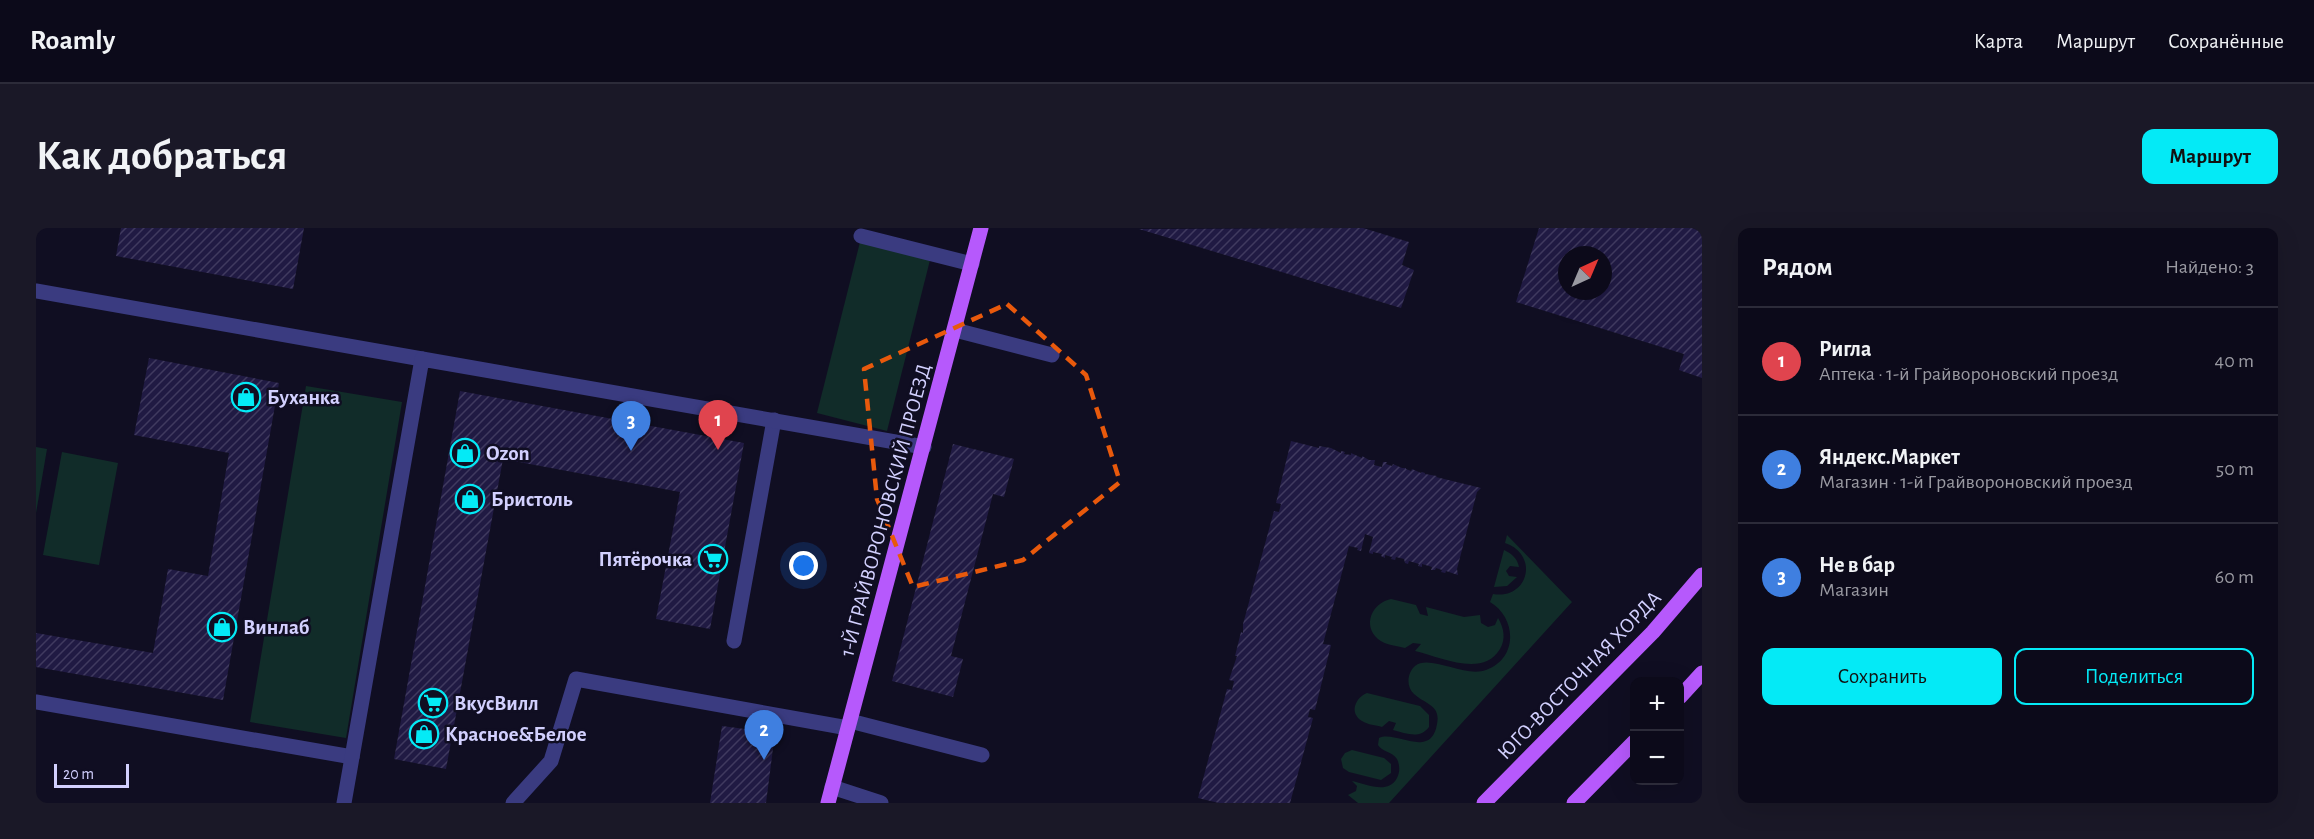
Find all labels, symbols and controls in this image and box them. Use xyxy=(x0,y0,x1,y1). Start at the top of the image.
text: Roamly xyxy=(30,27,115,55)
text: Карта xyxy=(1974,31,2023,52)
text: Маршрут xyxy=(2056,31,2135,52)
text: Сохранённые xyxy=(2168,31,2284,52)
button: Маршрут xyxy=(2142,129,2278,184)
text: Как добраться xyxy=(36,135,287,177)
north arrow xyxy=(1558,246,1612,300)
text: Рядом xyxy=(1762,254,1833,280)
text: Найдено: 3 xyxy=(2165,257,2254,277)
text: Ригла xyxy=(1819,338,1871,360)
text: 1 xyxy=(1778,351,1785,371)
text: 40 m xyxy=(2215,351,2254,371)
street label: 1-Й ГРАЙВОРОНОВСКИЙ ПРОЕЗД xyxy=(835,361,935,659)
text: Аптека · 1-й Грайвороновский проезд xyxy=(1819,364,2118,384)
shop icon: Буханка xyxy=(230,381,262,413)
place label: Буханка xyxy=(267,387,340,408)
pin: 1 xyxy=(698,400,738,450)
pin: 3 xyxy=(612,402,650,451)
shop icon: Ozon xyxy=(449,437,481,469)
place label: Ozon xyxy=(486,443,530,464)
text: Яндекс.Маркет xyxy=(1819,446,1960,468)
text: 2 xyxy=(1777,459,1786,479)
text: 50 m xyxy=(2216,459,2254,479)
text: Магазин · 1-й Грайвороновский проезд xyxy=(1819,472,2133,492)
shop icon: Бристоль xyxy=(454,483,486,515)
place label: Бристоль xyxy=(491,489,573,510)
supermarket icon: Пятёрочка xyxy=(697,543,729,575)
place label: Пятёрочка xyxy=(598,549,692,570)
your location xyxy=(789,551,818,580)
text: Не в бар xyxy=(1819,554,1895,576)
text: 3 xyxy=(1777,567,1786,587)
text: 60 m xyxy=(2215,567,2254,587)
text: Магазин xyxy=(1819,580,1889,600)
street label: ЮГО-ВОСТОЧНАЯ ХОРДА xyxy=(1494,587,1665,764)
shop icon: Винлаб xyxy=(206,611,238,643)
place label: Винлаб xyxy=(243,617,310,638)
button: Сохранить xyxy=(1762,648,2002,705)
button: Поделиться xyxy=(2014,648,2254,705)
map controls xyxy=(1630,677,1684,785)
button: + xyxy=(1630,677,1684,731)
supermarket icon: ВкусВилл xyxy=(417,687,449,719)
place label: ВкусВилл xyxy=(454,693,539,714)
pin: 2 xyxy=(744,710,784,760)
shop icon: Красное&Белое xyxy=(408,718,440,750)
place label: Красное&Белое xyxy=(445,724,587,745)
button: − xyxy=(1630,731,1684,785)
scale bar xyxy=(54,761,129,788)
text: 20 m xyxy=(63,766,94,782)

